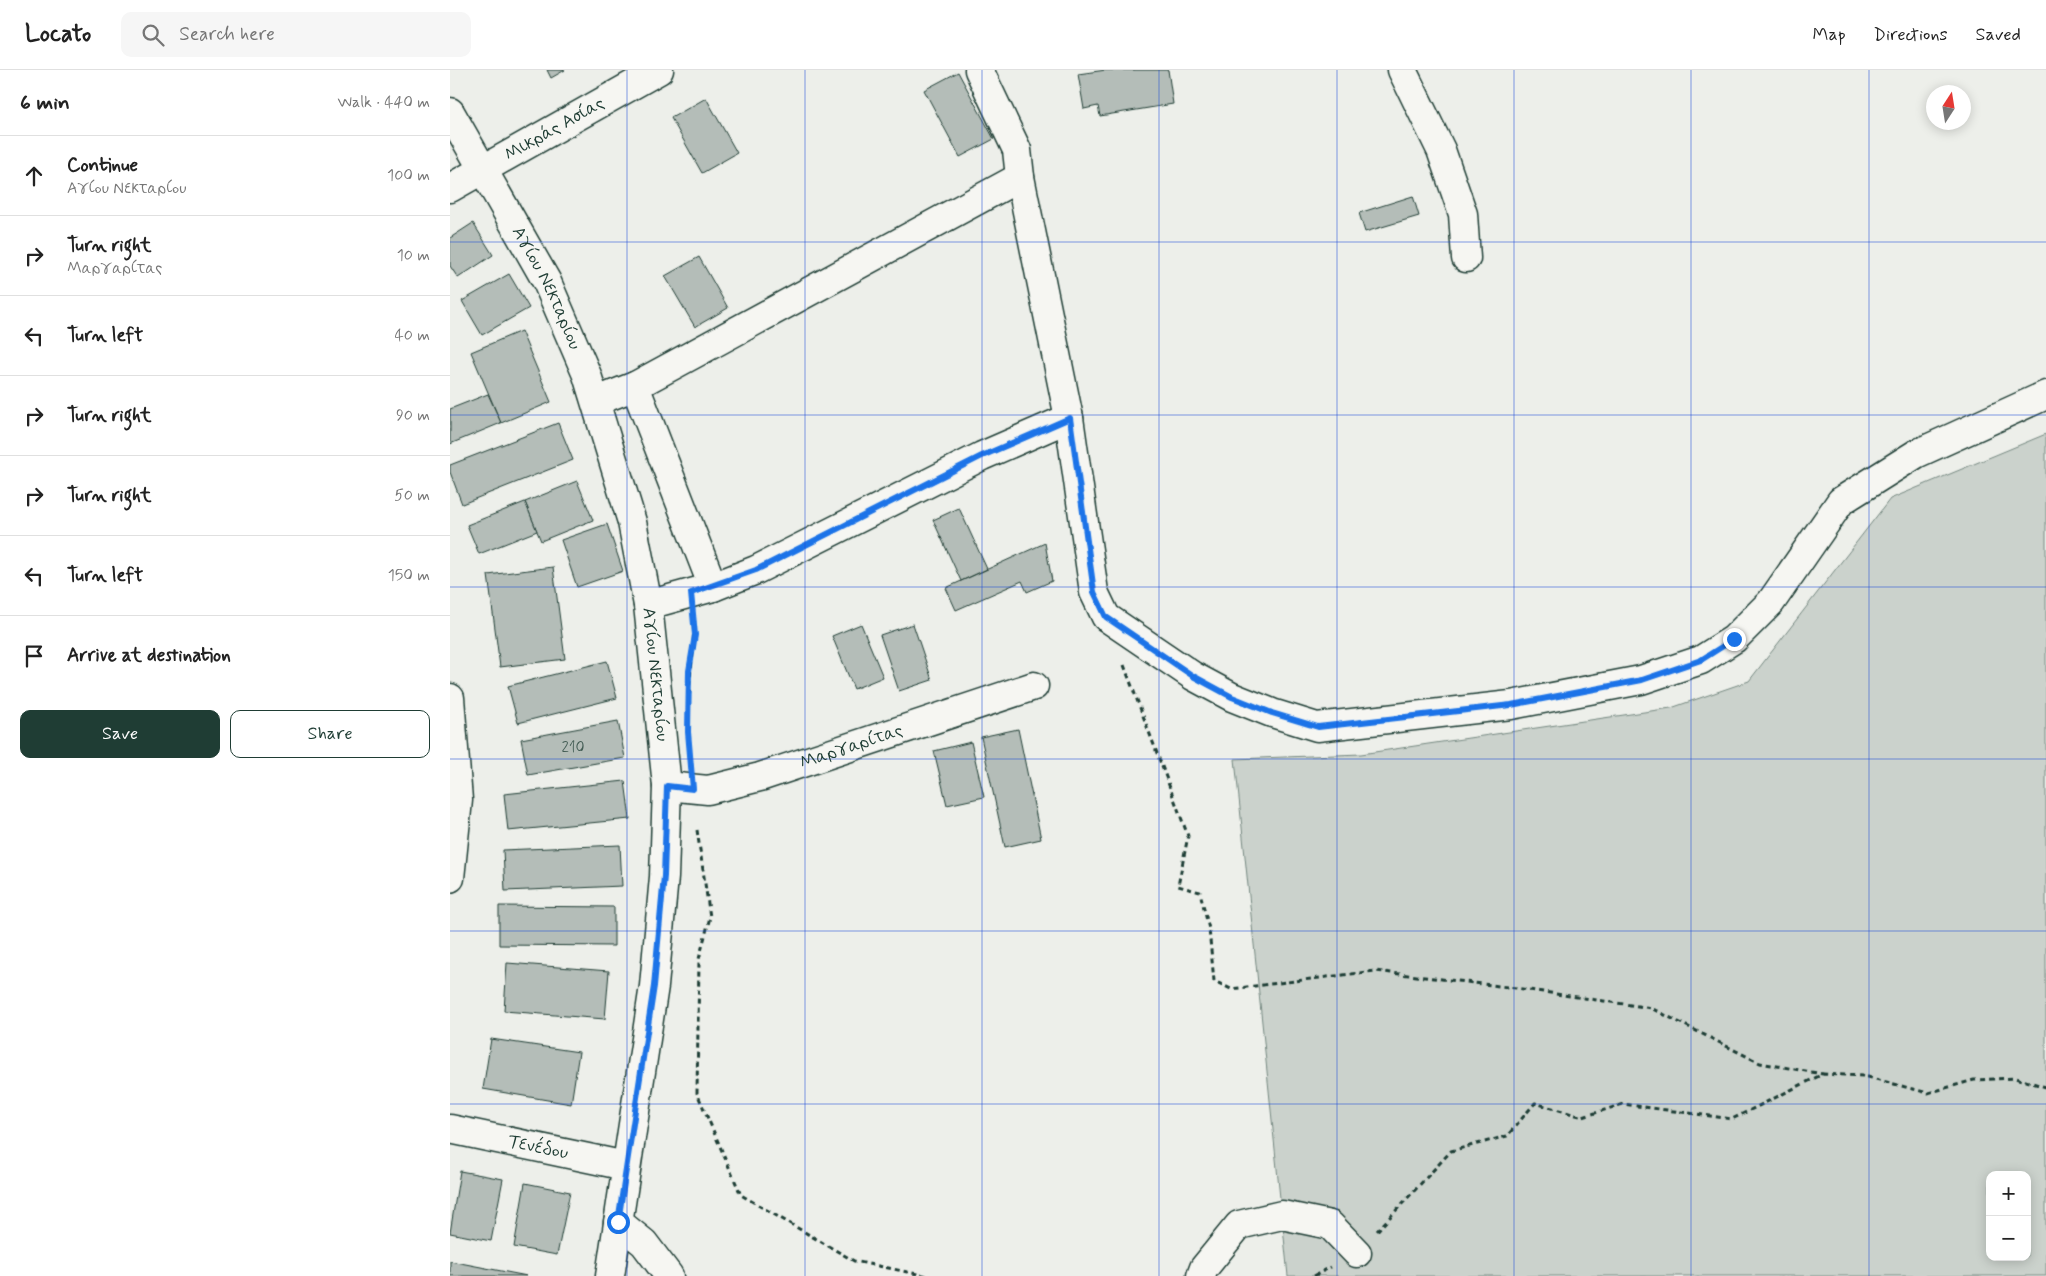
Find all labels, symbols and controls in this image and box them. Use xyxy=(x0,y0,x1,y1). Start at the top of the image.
search box xyxy=(121,12,471,57)
text: Locato xyxy=(25,19,91,50)
icon: search xyxy=(139,21,167,49)
text: Search here xyxy=(179,22,275,47)
text: Map xyxy=(1813,23,1846,47)
text: Directions xyxy=(1874,23,1948,47)
text: Saved xyxy=(1976,23,2021,47)
north arrow xyxy=(1926,85,1971,130)
text: 6 min xyxy=(20,89,70,117)
street label: Μικράς Ασίας xyxy=(500,91,609,167)
text: Walk · 440 m xyxy=(337,92,430,113)
text: Continue xyxy=(67,153,138,178)
icon: ahead xyxy=(20,162,48,190)
text: 100 m xyxy=(387,165,430,186)
text: Αγίου Νεκταρίου xyxy=(67,178,187,199)
street label: Αγίου Νεκταρίου xyxy=(506,222,587,353)
text: Turn right xyxy=(67,233,151,258)
icon: right xyxy=(20,242,48,270)
text: 10 m xyxy=(397,245,430,266)
text: Μαργαρίτας xyxy=(67,258,162,279)
icon: left xyxy=(20,322,48,350)
text: Turn left xyxy=(67,323,143,348)
text: 40 m xyxy=(394,325,430,346)
icon: right xyxy=(20,402,48,430)
text: Turn right xyxy=(67,403,151,428)
text: 90 m xyxy=(396,405,430,426)
icon: right xyxy=(20,482,48,510)
text: Turn right xyxy=(67,483,151,508)
text: 50 m xyxy=(394,485,430,506)
icon: left xyxy=(20,562,48,590)
text: Turn left xyxy=(67,563,143,588)
text: 150 m xyxy=(388,565,430,586)
street label: Αγίου Νεκταρίου xyxy=(636,606,674,743)
route end xyxy=(1723,628,1746,651)
icon: arrive xyxy=(20,642,48,670)
text: Arrive at destination xyxy=(67,643,231,668)
button: Save xyxy=(20,710,220,758)
button: Share xyxy=(230,710,430,758)
street label: Μαργαρίτας xyxy=(797,718,906,775)
house number: 210 xyxy=(562,738,584,758)
street label: Τενέδου xyxy=(506,1129,570,1166)
map controls xyxy=(1986,1171,2031,1261)
button: + xyxy=(1986,1171,2031,1216)
route start xyxy=(607,1211,630,1234)
button: − xyxy=(1986,1216,2031,1261)

